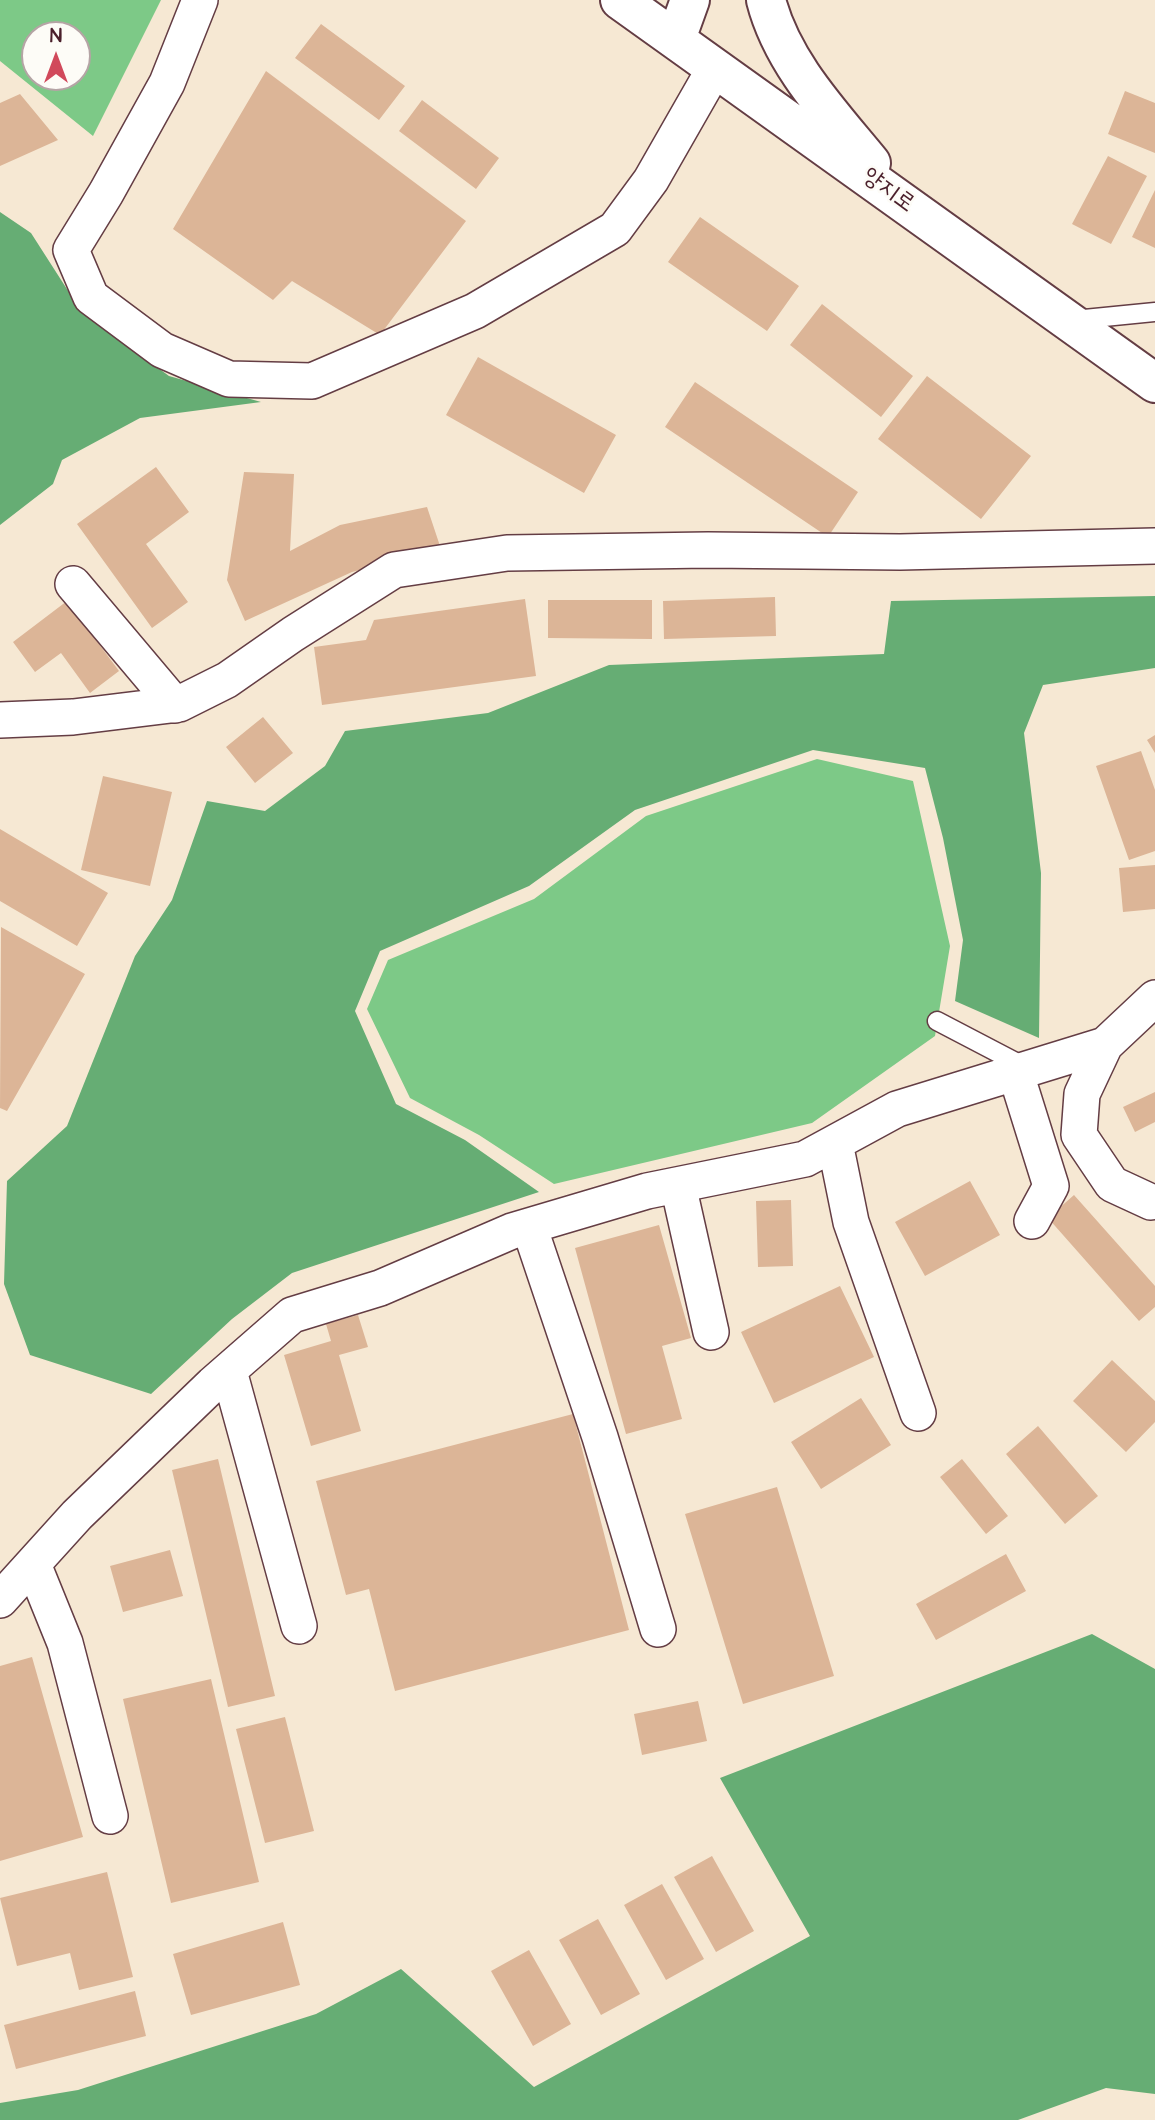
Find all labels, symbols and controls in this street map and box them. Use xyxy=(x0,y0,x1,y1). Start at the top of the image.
north arrow xyxy=(21,21,91,91)
text: N xyxy=(50,23,62,50)
street label: 양지로 xyxy=(856,162,920,220)

